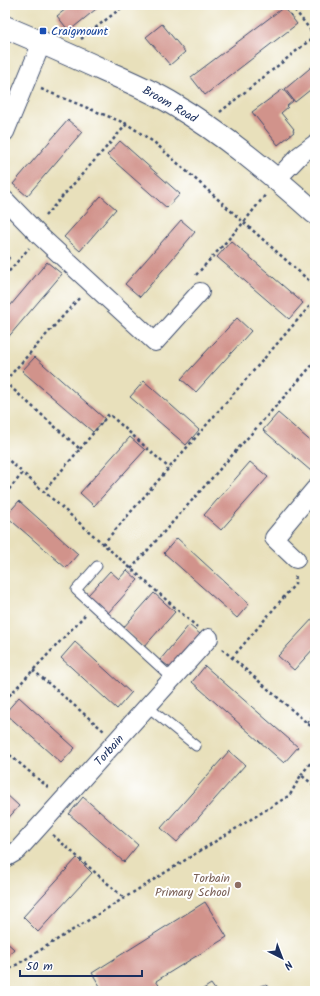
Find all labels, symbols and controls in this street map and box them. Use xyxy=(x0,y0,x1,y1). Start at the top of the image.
place label: Craigmount xyxy=(51,22,109,41)
marker: Craigmount xyxy=(38,26,48,36)
street label: Broom Road xyxy=(139,81,202,128)
street label: Torbain xyxy=(90,730,129,770)
place label: Torbain Primary School xyxy=(155,869,230,902)
marker: Torbain Primary School xyxy=(233,880,243,890)
north arrow xyxy=(262,938,302,978)
scale bar xyxy=(20,952,142,978)
text: N xyxy=(279,956,297,974)
text: 50 m xyxy=(26,957,53,976)

